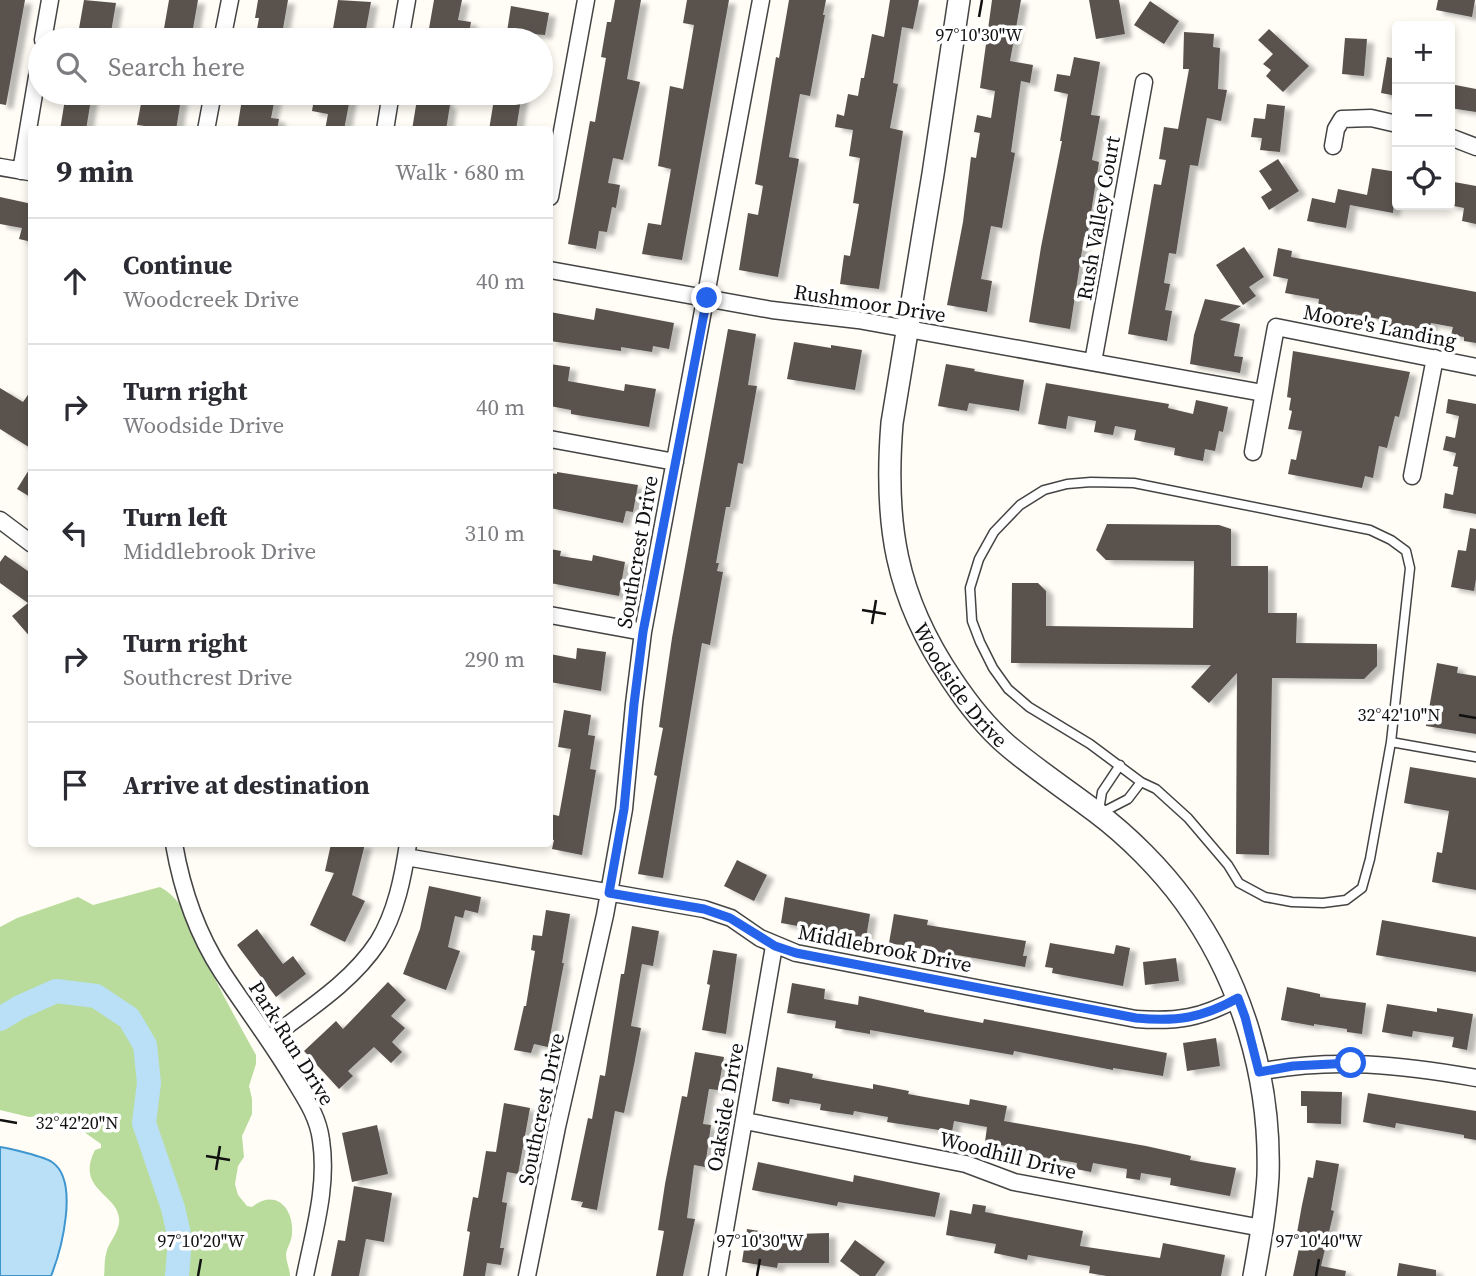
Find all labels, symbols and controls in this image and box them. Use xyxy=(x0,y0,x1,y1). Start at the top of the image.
map controls xyxy=(1392,21,1455,210)
button: + xyxy=(1392,21,1455,84)
text: 97°10'30"W xyxy=(936,22,1023,47)
search box xyxy=(28,28,553,105)
icon: search xyxy=(52,48,90,86)
text: Search here xyxy=(108,49,245,85)
button: − xyxy=(1392,84,1455,147)
street label: Rush Valley Court xyxy=(1069,133,1127,302)
button: locate xyxy=(1392,147,1455,210)
text: 9 min xyxy=(56,151,134,192)
text: Walk · 680 m xyxy=(395,156,525,188)
text: Continue xyxy=(123,247,232,283)
icon: ahead xyxy=(56,262,94,300)
text: 40 m xyxy=(476,265,525,297)
street label: Rushmoor Drive xyxy=(792,277,948,329)
route end xyxy=(691,282,722,313)
text: Woodcreek Drive xyxy=(123,283,299,315)
street label: Moore's Landing xyxy=(1301,297,1459,355)
text: Turn right xyxy=(123,373,247,409)
icon: right xyxy=(56,388,94,426)
text: 40 m xyxy=(476,391,525,423)
text: Woodside Drive xyxy=(123,409,284,441)
street label: Southcrest Drive xyxy=(609,473,665,631)
text: Turn left xyxy=(123,499,227,535)
icon: left xyxy=(56,514,94,552)
text: 310 m xyxy=(464,517,525,549)
text: Middlebrook Drive xyxy=(123,535,316,567)
street label: Woodside Drive xyxy=(907,617,1015,754)
text: Turn right xyxy=(123,625,247,661)
icon: right xyxy=(56,640,94,678)
text: 290 m xyxy=(464,643,525,675)
text: Southcrest Drive xyxy=(123,661,293,693)
text: 32°42'10"N xyxy=(1358,702,1440,727)
icon: arrive xyxy=(56,766,94,804)
text: Arrive at destination xyxy=(123,767,370,803)
street label: Middlebrook Drive xyxy=(796,917,974,979)
street label: Park Run Drive xyxy=(242,975,342,1111)
street label: Southcrest Drive xyxy=(511,1030,571,1188)
street label: Oakside Drive xyxy=(699,1040,751,1174)
route start xyxy=(1335,1047,1366,1078)
text: 32°42'20"N xyxy=(36,1110,118,1135)
street label: Woodhill Drive xyxy=(936,1124,1080,1186)
text: 97°10'20"W xyxy=(158,1228,245,1253)
text: 97°10'30"W xyxy=(717,1228,804,1253)
text: 97°10'40"W xyxy=(1276,1228,1363,1253)

